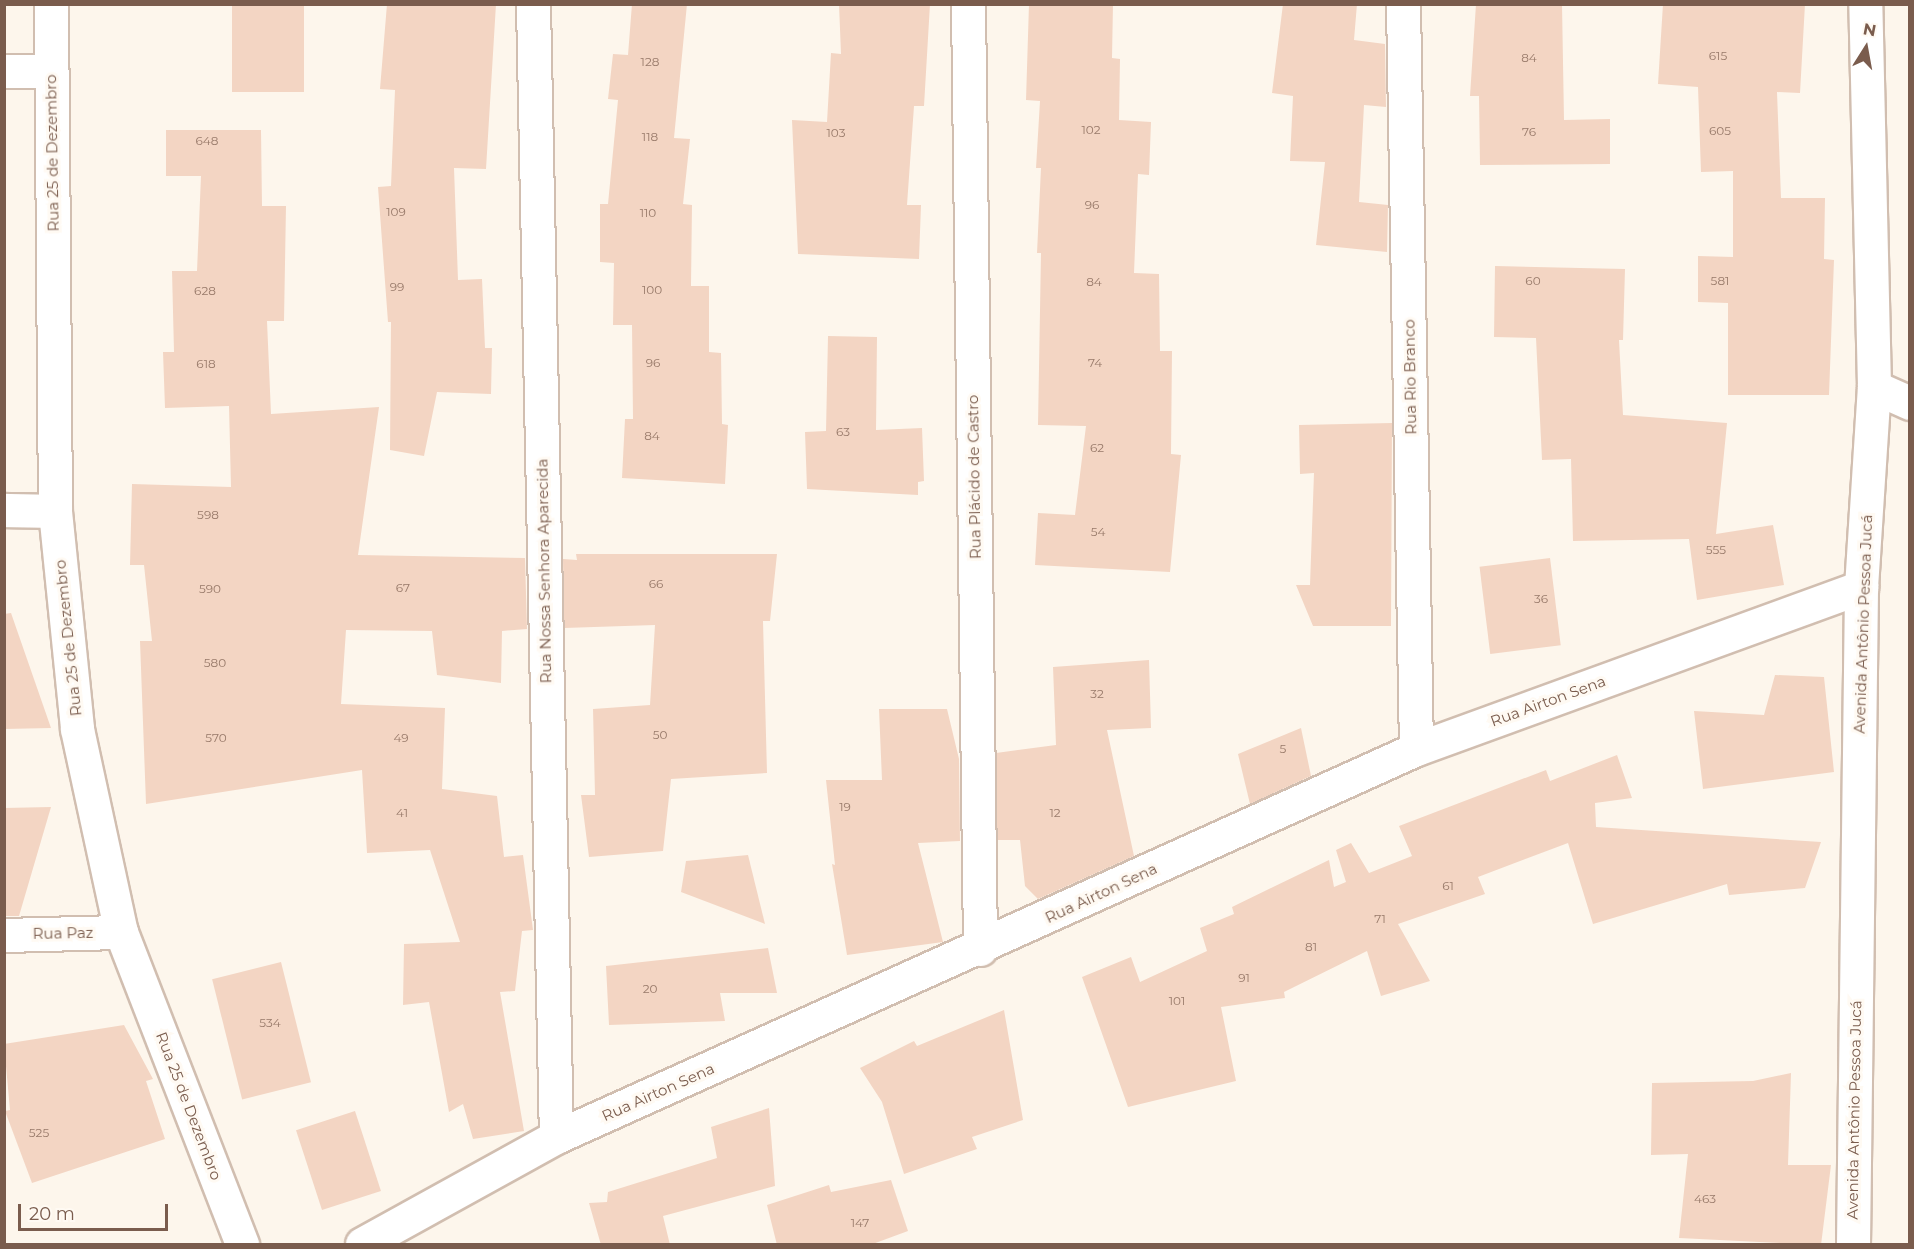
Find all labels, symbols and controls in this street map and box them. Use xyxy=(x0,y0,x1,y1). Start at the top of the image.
north arrow xyxy=(1836,18,1896,78)
text: N xyxy=(1861,19,1878,40)
house number: 615 xyxy=(1709,49,1727,63)
house number: 84 xyxy=(1521,51,1537,65)
house number: 128 xyxy=(641,55,659,69)
street label: Rua 25 de Dezembro xyxy=(42,74,62,232)
house number: 102 xyxy=(1081,123,1101,137)
house number: 605 xyxy=(1709,124,1731,138)
house number: 76 xyxy=(1522,125,1536,139)
house number: 103 xyxy=(827,126,845,140)
house number: 118 xyxy=(642,130,658,144)
house number: 648 xyxy=(195,134,219,148)
house number: 96 xyxy=(1085,198,1099,212)
house number: 109 xyxy=(386,205,406,219)
house number: 110 xyxy=(640,206,656,220)
house number: 60 xyxy=(1525,274,1541,288)
house number: 581 xyxy=(1711,274,1729,288)
house number: 84 xyxy=(1086,275,1102,289)
house number: 99 xyxy=(390,280,404,294)
house number: 100 xyxy=(642,283,662,297)
house number: 628 xyxy=(194,284,216,298)
street label: Rua Rio Branco xyxy=(1400,319,1420,435)
house number: 96 xyxy=(646,356,660,370)
house number: 74 xyxy=(1088,356,1102,370)
house number: 618 xyxy=(196,357,216,371)
street label: Rua Plácido de Castro xyxy=(964,395,984,559)
house number: 63 xyxy=(836,425,850,439)
house number: 84 xyxy=(644,429,660,443)
house number: 62 xyxy=(1090,441,1104,455)
street label: Rua Nossa Senhora Aparecida xyxy=(533,458,555,684)
house number: 598 xyxy=(197,508,219,522)
street label: Avenida Antônio Pessoa Jucá xyxy=(1850,514,1876,734)
house number: 54 xyxy=(1091,525,1105,539)
house number: 555 xyxy=(1706,543,1726,557)
street label: Rua 25 de Dezembro xyxy=(51,559,85,717)
house number: 66 xyxy=(649,577,663,591)
house number: 67 xyxy=(396,581,410,595)
house number: 590 xyxy=(199,582,221,596)
house number: 36 xyxy=(1534,592,1548,606)
house number: 580 xyxy=(204,656,226,670)
street label: Rua Airton Sena xyxy=(1488,672,1608,730)
house number: 32 xyxy=(1090,687,1104,701)
house number: 50 xyxy=(653,728,667,742)
house number: 570 xyxy=(205,731,227,745)
house number: 49 xyxy=(393,731,409,745)
house number: 5 xyxy=(1280,742,1286,756)
house number: 19 xyxy=(839,800,851,814)
house number: 41 xyxy=(396,806,408,820)
house number: 12 xyxy=(1049,806,1061,820)
street label: Rua Airton Sena xyxy=(1042,859,1160,927)
house number: 61 xyxy=(1442,879,1454,893)
house number: 71 xyxy=(1374,912,1386,926)
street label: Rua Paz xyxy=(32,923,94,943)
house number: 81 xyxy=(1305,940,1317,954)
house number: 91 xyxy=(1238,971,1250,985)
house number: 20 xyxy=(643,982,657,996)
house number: 101 xyxy=(1169,994,1185,1008)
street label: Avenida Antônio Pessoa Jucá xyxy=(1843,1000,1865,1220)
house number: 534 xyxy=(259,1016,281,1030)
street label: Rua 25 de Dezembro xyxy=(152,1029,226,1183)
street label: Rua Airton Sena xyxy=(599,1059,717,1125)
house number: 525 xyxy=(29,1126,49,1140)
scale bar xyxy=(21,1192,171,1230)
house number: 463 xyxy=(1694,1192,1716,1206)
text: 20 m xyxy=(29,1203,75,1225)
house number: 147 xyxy=(851,1216,869,1230)

